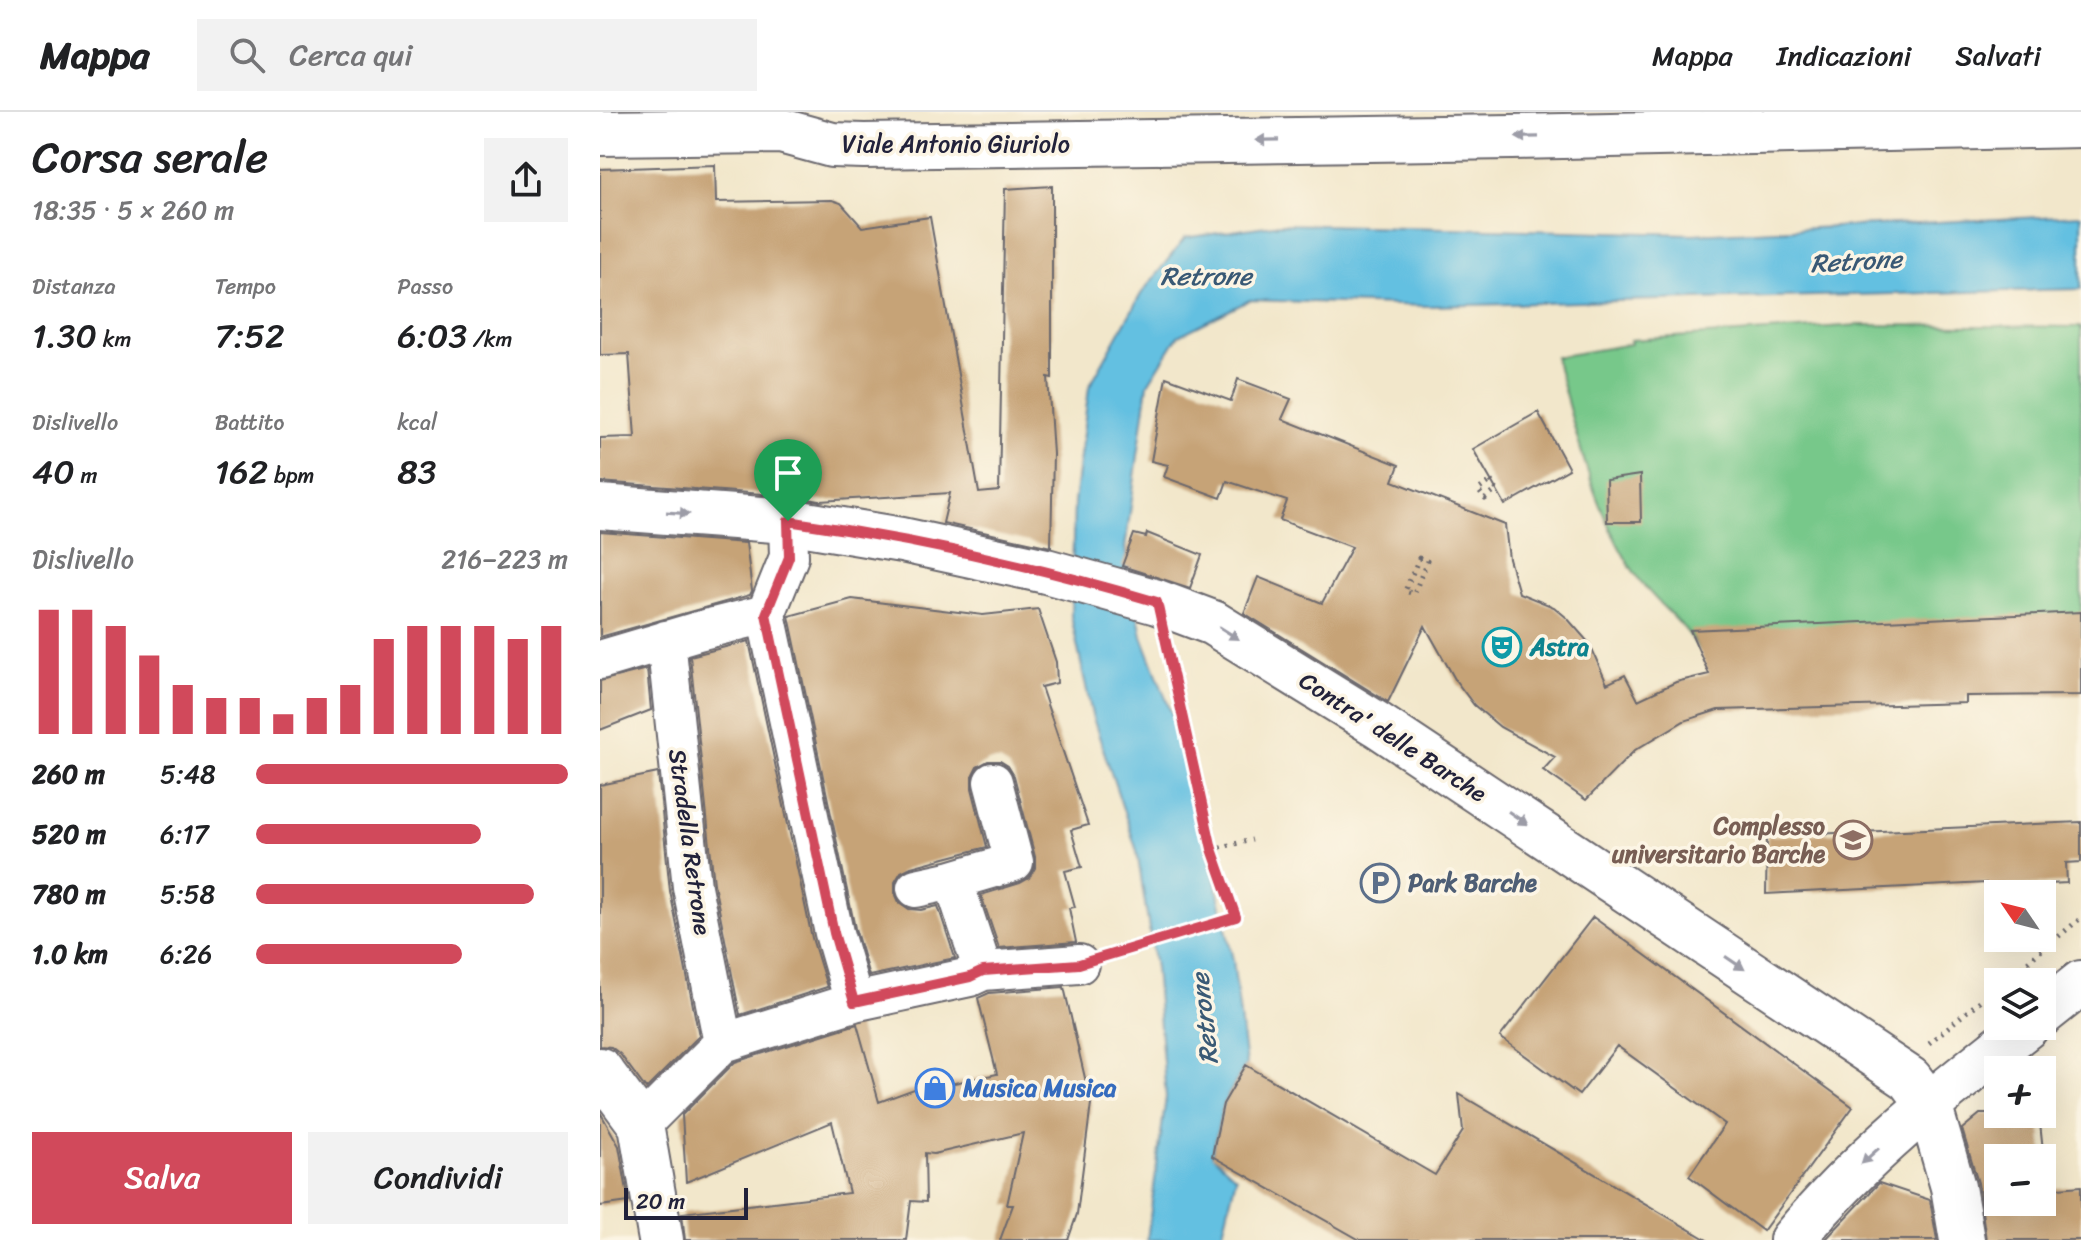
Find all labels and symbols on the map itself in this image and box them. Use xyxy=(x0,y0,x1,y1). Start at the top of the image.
street label: Viale Antonio Giuriolo xyxy=(842,123,1070,165)
one-way arrow xyxy=(1514,130,1539,143)
one-way arrow xyxy=(1254,134,1279,147)
water label: Retrone xyxy=(1809,236,1905,286)
water label: Retrone xyxy=(1160,253,1254,299)
pin xyxy=(754,439,822,521)
one-way arrow xyxy=(666,507,691,520)
one-way arrow xyxy=(1218,625,1240,639)
theatre icon: Astra xyxy=(1481,626,1523,668)
place label: Astra xyxy=(1529,626,1589,668)
street label: Contra' delle Barche xyxy=(1290,660,1496,814)
street label: Stradella Retrone xyxy=(656,746,724,938)
place label: Complesso universitario Barche xyxy=(1612,805,1825,875)
one-way arrow xyxy=(1508,811,1529,826)
school or university icon: Complesso universitario Barche xyxy=(1832,819,1874,861)
parking icon: Park Barche xyxy=(1359,862,1401,904)
place label: Park Barche xyxy=(1408,862,1537,904)
north arrow xyxy=(1984,880,2056,952)
one-way arrow xyxy=(1724,955,1745,970)
water label: Retrone xyxy=(1176,969,1232,1067)
shop icon: Musica Musica xyxy=(914,1067,956,1109)
place label: Musica Musica xyxy=(962,1067,1117,1109)
one-way arrow xyxy=(1861,1146,1880,1164)
scale bar xyxy=(624,1184,748,1220)

